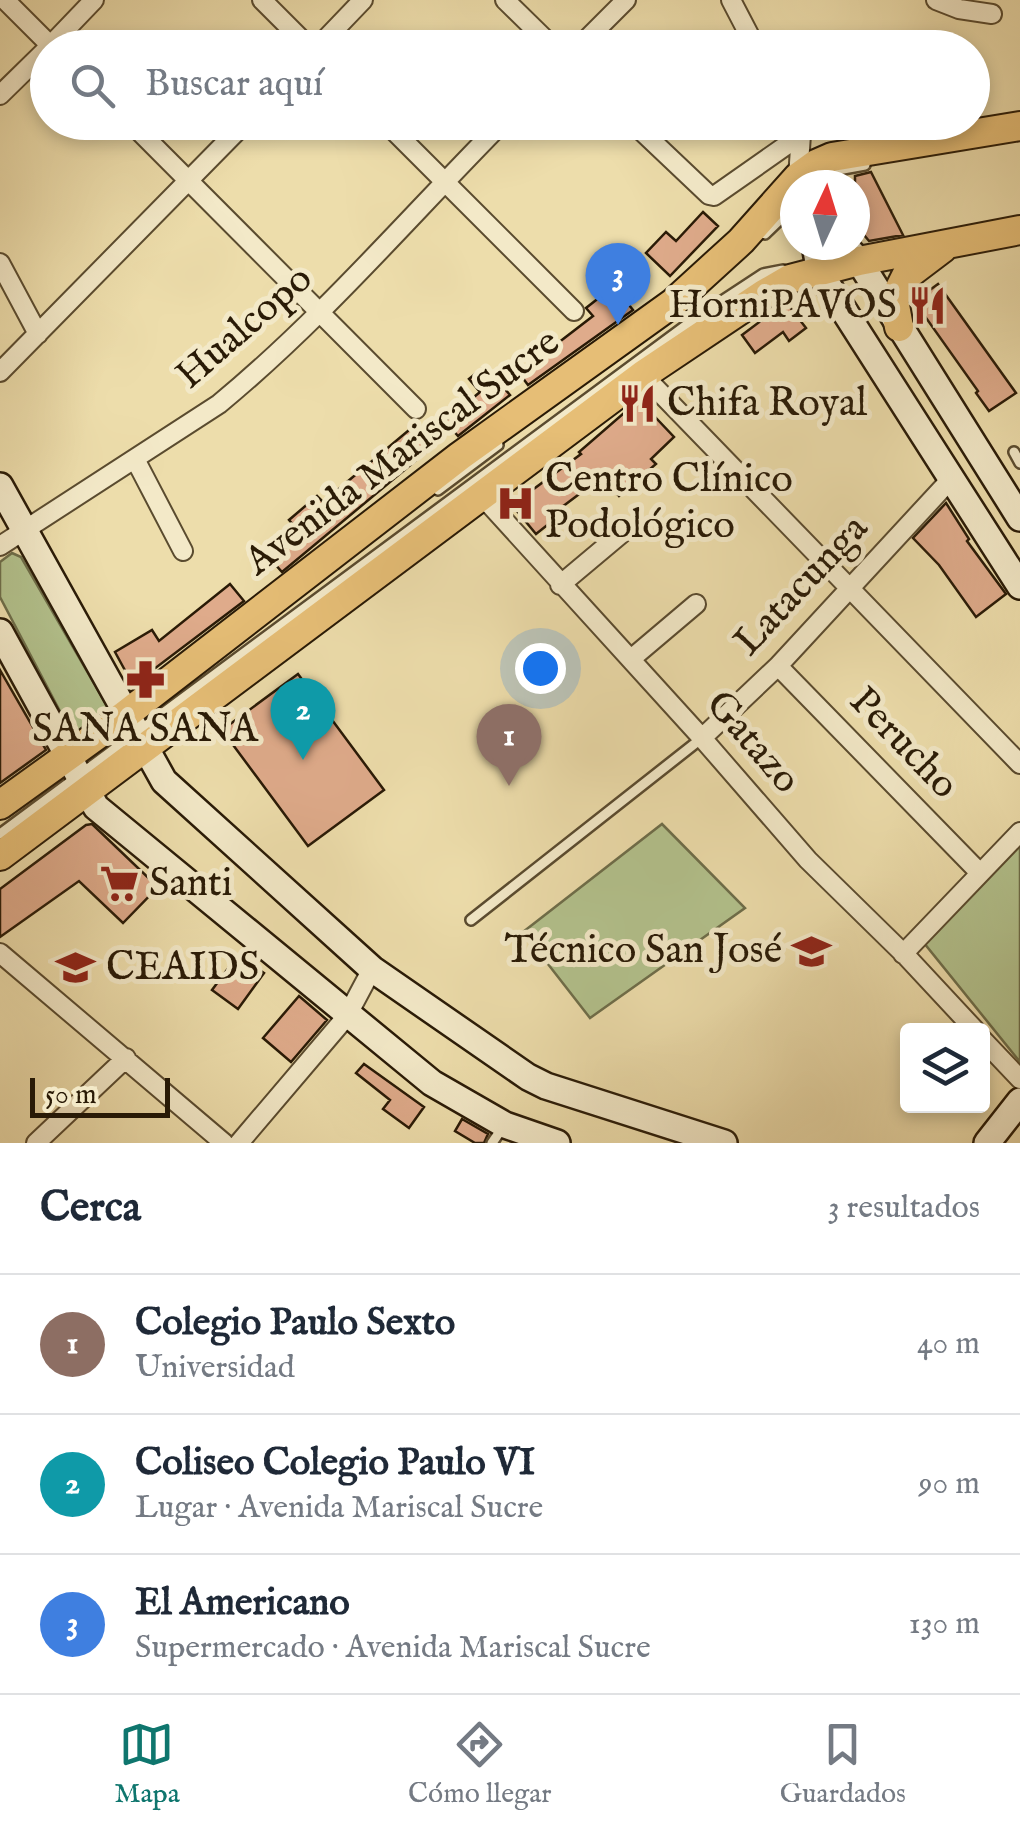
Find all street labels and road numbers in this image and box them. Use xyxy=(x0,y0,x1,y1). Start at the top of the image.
street label: Hualcopo xyxy=(166,255,324,401)
street label: Avenida Mariscal Sucre xyxy=(235,318,571,589)
street label: Latacunga xyxy=(724,504,881,667)
street label: Perucho xyxy=(837,677,969,811)
street label: Gatazo xyxy=(693,681,811,805)

